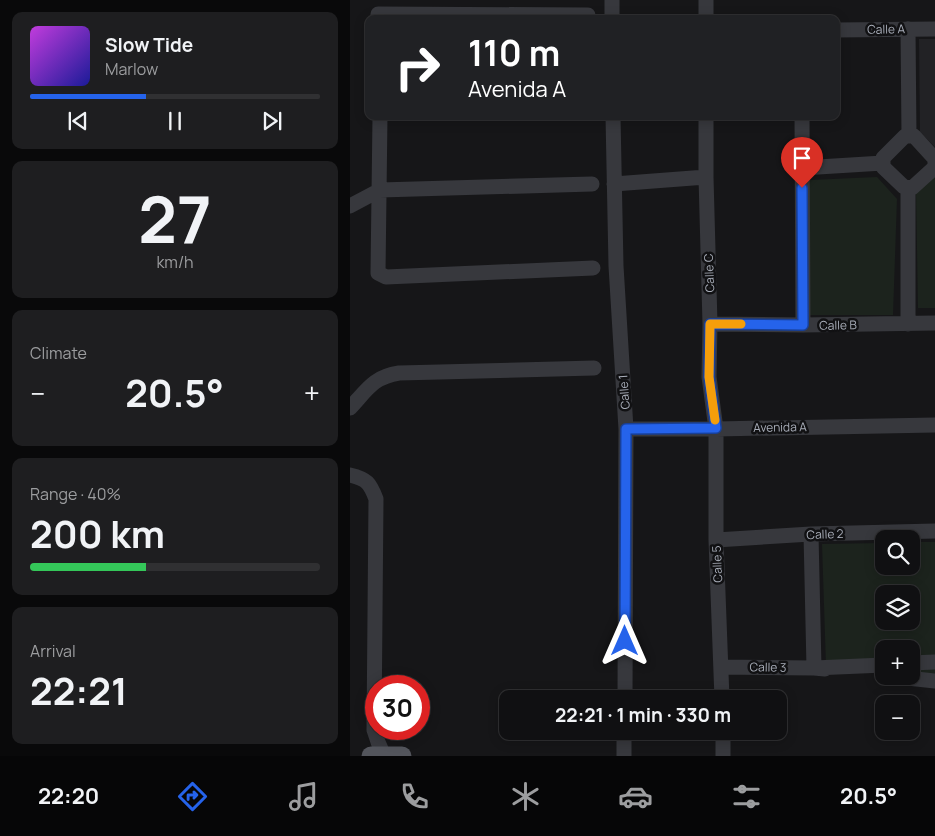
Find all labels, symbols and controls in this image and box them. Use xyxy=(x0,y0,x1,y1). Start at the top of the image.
street label: Calle A xyxy=(867,20,905,38)
text: 110 m xyxy=(468,29,560,77)
text: Slow Tide xyxy=(105,32,193,58)
icon: right xyxy=(385,35,450,100)
text: Marlow xyxy=(105,58,158,80)
text: Avenida A xyxy=(468,74,566,104)
icon: previous xyxy=(64,107,92,135)
icon: pause xyxy=(161,107,189,135)
icon: next xyxy=(258,107,286,135)
pin xyxy=(781,137,823,188)
icon: arrive xyxy=(788,144,816,172)
text: 27 xyxy=(138,174,212,263)
text: km/h xyxy=(156,251,194,273)
street label: Calle C xyxy=(700,253,718,293)
street label: Calle B xyxy=(819,316,857,334)
text: Climate xyxy=(30,342,87,364)
text: 20.5° xyxy=(125,366,224,418)
text: − xyxy=(30,374,45,412)
text: + xyxy=(304,374,320,412)
street label: Calle 1 xyxy=(614,374,634,410)
street label: Avenida A xyxy=(753,418,807,436)
text: Range · 40% xyxy=(30,483,121,505)
text: 200 km xyxy=(30,507,165,559)
street label: Calle 2 xyxy=(806,525,844,543)
map controls xyxy=(875,530,920,740)
button: search xyxy=(875,530,920,575)
street label: Calle 5 xyxy=(708,545,726,583)
button: layers xyxy=(875,585,920,630)
position arrow xyxy=(598,614,650,666)
text: Arrival xyxy=(30,640,76,662)
button: + xyxy=(875,640,920,685)
street label: Calle 3 xyxy=(749,658,787,676)
text: 22:21 xyxy=(30,664,128,716)
speed limit sign: 30 xyxy=(365,675,430,740)
button: − xyxy=(875,695,920,740)
text: 22:21 · 1 min · 330 m xyxy=(555,702,731,728)
icon: directions xyxy=(175,779,210,814)
icon: music xyxy=(286,779,321,814)
icon: phone xyxy=(397,779,432,814)
icon: climate xyxy=(508,779,543,814)
icon: car xyxy=(618,779,653,814)
icon: filters xyxy=(729,779,764,814)
text: 22:20 xyxy=(38,781,99,811)
text: 20.5° xyxy=(840,781,897,811)

